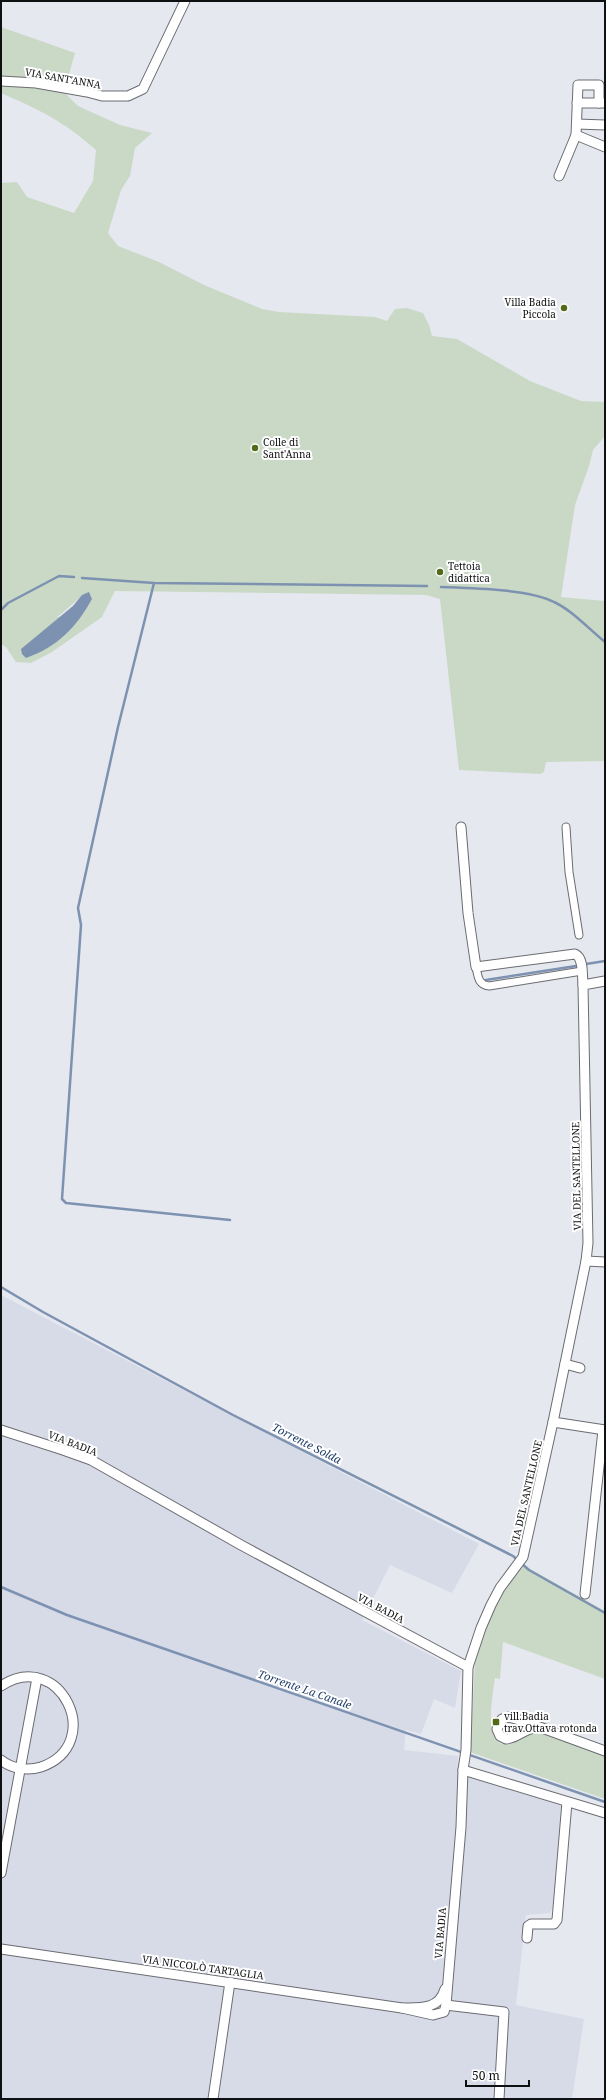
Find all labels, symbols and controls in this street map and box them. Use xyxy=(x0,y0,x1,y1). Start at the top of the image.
street label: VIA SANT'ANNA xyxy=(24,64,103,92)
place label: Villa Badia Piccola xyxy=(504,295,556,321)
marker: Villa Badia Piccola xyxy=(559,303,569,313)
place label: Colle di Sant'Anna xyxy=(263,435,311,461)
marker: Colle di Sant'Anna xyxy=(250,443,260,453)
place label: Tettoia didattica xyxy=(448,559,490,585)
marker: Tettoia didattica xyxy=(435,567,445,577)
street label: VIA DEL SANTELLONE xyxy=(568,1122,584,1230)
water label: Torrente Solda xyxy=(270,1419,345,1467)
street label: VIA BADIA xyxy=(46,1427,100,1459)
street label: VIA DEL SANTELLONE xyxy=(507,1439,545,1547)
street label: VIA BADIA xyxy=(355,1590,408,1627)
water label: Torrente La Canale xyxy=(256,1666,354,1712)
place label: vill.Badia trav.Ottava rotonda xyxy=(504,1709,598,1735)
marker: vill.Badia trav.Ottava rotonda xyxy=(491,1717,501,1727)
street label: VIA BADIA xyxy=(431,1906,449,1959)
street label: VIA NICCOLÒ TARTAGLIA xyxy=(141,1952,266,1983)
scale bar xyxy=(466,2062,529,2088)
text: 50 m xyxy=(472,2067,500,2084)

